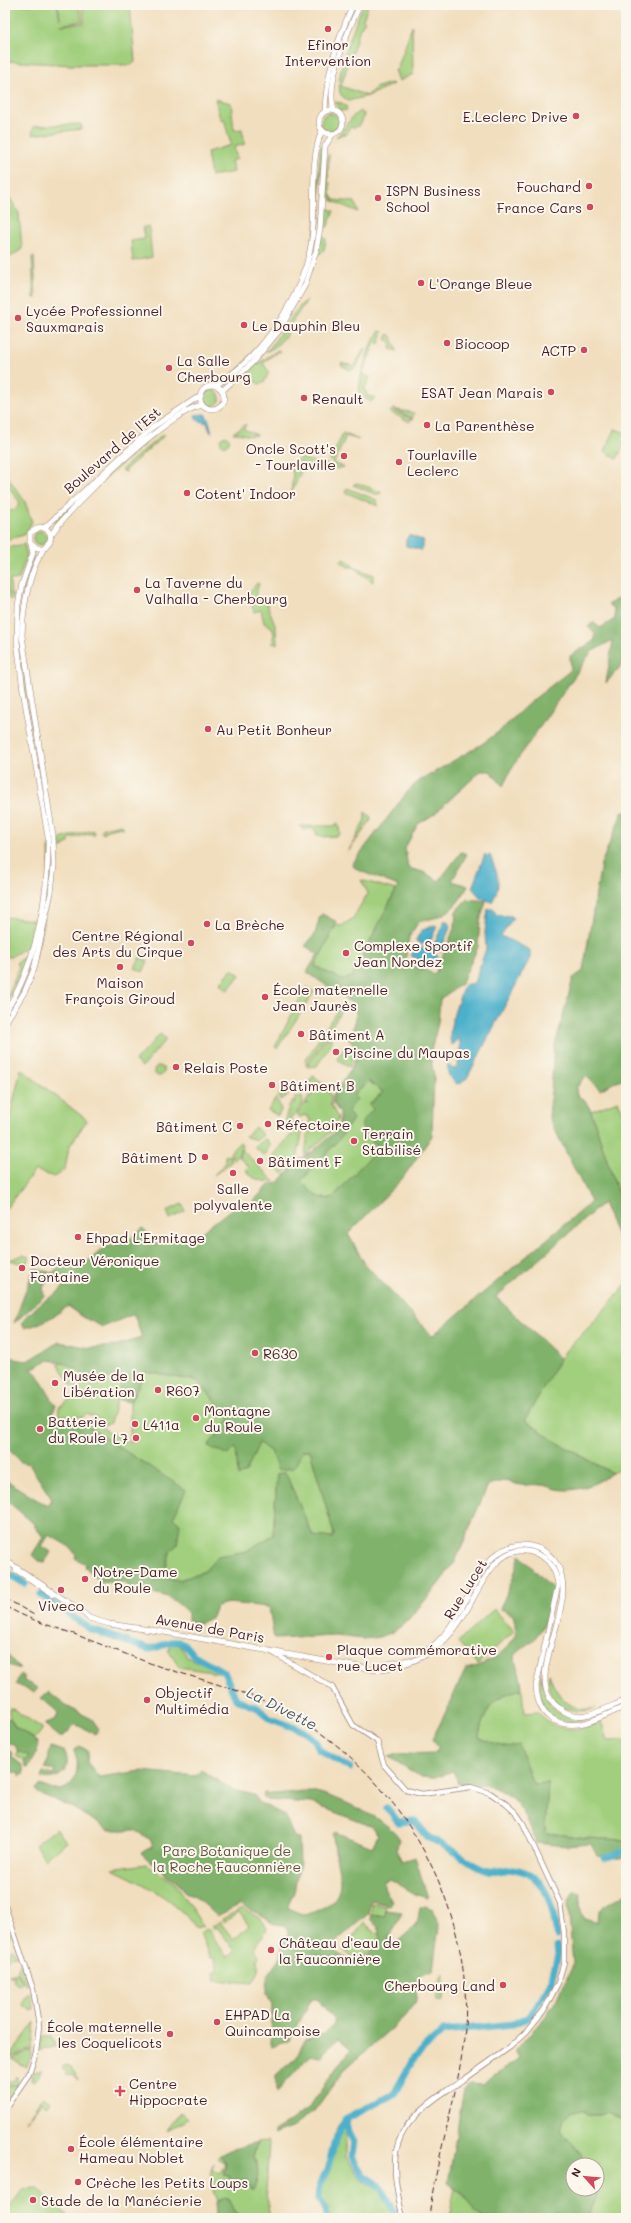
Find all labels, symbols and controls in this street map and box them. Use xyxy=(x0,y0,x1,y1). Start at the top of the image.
marker: Efinor Intervention xyxy=(323,24,333,34)
place label: Efinor Intervention xyxy=(285,35,371,70)
place label: E.Leclerc Drive xyxy=(463,107,568,126)
marker: E.Leclerc Drive xyxy=(571,111,581,121)
place label: Fouchard xyxy=(516,177,581,196)
place label: ISPN Business School xyxy=(386,181,481,216)
marker: Fouchard xyxy=(584,181,594,191)
marker: ISPN Business School xyxy=(373,193,383,203)
place label: France Cars xyxy=(497,198,582,217)
marker: France Cars xyxy=(585,202,595,212)
place label: L'Orange Bleue xyxy=(429,274,533,293)
marker: L'Orange Bleue xyxy=(416,278,426,288)
place label: Lycée Professionnel Sauxmarais xyxy=(26,301,163,336)
marker: Lycée Professionnel Sauxmarais xyxy=(13,313,23,323)
place label: Le Dauphin Bleu xyxy=(252,316,360,335)
marker: Le Dauphin Bleu xyxy=(239,320,249,330)
place label: Biocoop xyxy=(455,334,510,353)
marker: Biocoop xyxy=(442,338,452,348)
place label: ACTP xyxy=(541,341,576,360)
marker: ACTP xyxy=(579,345,589,355)
place label: La Salle Cherbourg xyxy=(177,351,251,386)
marker: La Salle Cherbourg xyxy=(164,363,174,373)
place label: ESAT Jean Marais xyxy=(421,383,543,402)
marker: ESAT Jean Marais xyxy=(546,387,556,397)
place label: Renault xyxy=(312,389,363,408)
marker: Renault xyxy=(299,393,309,403)
street label: Boulevard de l'Est xyxy=(59,402,165,498)
place label: La Parenthèse xyxy=(435,416,535,435)
marker: La Parenthèse xyxy=(422,420,432,430)
place label: Oncle Scott's - Tourlaville xyxy=(246,439,336,474)
place label: Tourlaville Leclerc xyxy=(407,445,477,480)
marker: Oncle Scott's - Tourlaville xyxy=(339,451,349,461)
marker: Tourlaville Leclerc xyxy=(394,457,404,467)
place label: Cotent' Indoor xyxy=(195,484,296,503)
marker: Cotent' Indoor xyxy=(182,488,192,498)
place label: La Taverne du Valhalla - Cherbourg xyxy=(145,573,287,608)
marker: La Taverne du Valhalla - Cherbourg xyxy=(132,585,142,595)
place label: Au Petit Bonheur xyxy=(216,720,332,739)
marker: Au Petit Bonheur xyxy=(203,724,213,734)
place label: La Brèche xyxy=(215,915,285,934)
marker: La Brèche xyxy=(202,919,212,929)
place label: Centre Régional des Arts du Cirque xyxy=(52,926,183,961)
place label: Complexe Sportif Jean Nordez xyxy=(354,936,473,971)
marker: Centre Régional des Arts du Cirque xyxy=(186,938,196,948)
marker: Complexe Sportif Jean Nordez xyxy=(341,948,351,958)
marker: Maison François Giroud xyxy=(115,962,125,972)
place label: Maison François Giroud xyxy=(65,973,175,1008)
place label: École maternelle Jean Jaurès xyxy=(273,980,388,1015)
marker: École maternelle Jean Jaurès xyxy=(260,992,270,1002)
place label: Bâtiment A xyxy=(309,1025,385,1044)
marker: Bâtiment A xyxy=(296,1029,306,1039)
place label: Piscine du Maupas xyxy=(344,1043,470,1062)
marker: Piscine du Maupas xyxy=(331,1047,341,1057)
place label: Relais Poste xyxy=(184,1058,268,1077)
marker: Relais Poste xyxy=(171,1062,181,1072)
place label: Bâtiment B xyxy=(280,1076,355,1095)
marker: Bâtiment B xyxy=(267,1080,277,1090)
place label: Réfectoire xyxy=(276,1115,350,1134)
place label: Bâtiment C xyxy=(156,1117,232,1136)
marker: Réfectoire xyxy=(263,1119,273,1129)
marker: Bâtiment C xyxy=(235,1121,245,1131)
place label: Terrain Stabilisé xyxy=(362,1124,421,1159)
marker: Terrain Stabilisé xyxy=(349,1136,359,1146)
place label: Bâtiment D xyxy=(121,1148,197,1167)
marker: Bâtiment D xyxy=(200,1152,210,1162)
place label: Bâtiment F xyxy=(268,1152,342,1171)
marker: Bâtiment F xyxy=(255,1156,265,1166)
marker: Salle polyvalente xyxy=(228,1168,238,1178)
place label: Salle polyvalente xyxy=(194,1179,272,1214)
place label: Ehpad L'Ermitage xyxy=(86,1228,205,1247)
marker: Ehpad L'Ermitage xyxy=(73,1232,83,1242)
place label: Docteur Véronique Fontaine xyxy=(30,1251,159,1286)
marker: Docteur Véronique Fontaine xyxy=(17,1263,27,1273)
place label: R630 xyxy=(263,1344,298,1363)
marker: R630 xyxy=(250,1348,260,1358)
place label: Musée de la Libération xyxy=(63,1366,145,1401)
marker: Musée de la Libération xyxy=(50,1378,60,1388)
place label: R607 xyxy=(166,1381,200,1400)
marker: R607 xyxy=(153,1385,163,1395)
place label: Montagne du Roule xyxy=(204,1401,271,1436)
place label: Batterie du Roule xyxy=(48,1412,106,1447)
marker: Montagne du Roule xyxy=(191,1413,201,1423)
place label: L411a xyxy=(143,1415,180,1434)
marker: L411a xyxy=(130,1419,140,1429)
marker: Batterie du Roule xyxy=(35,1424,45,1434)
place label: L7 xyxy=(113,1429,128,1448)
marker: L7 xyxy=(131,1433,141,1443)
street label: Rue Lucet xyxy=(439,1555,491,1623)
place label: Notre-Dame du Roule xyxy=(93,1562,178,1597)
marker: Notre-Dame du Roule xyxy=(80,1574,90,1584)
marker: Viveco xyxy=(56,1585,66,1595)
place label: Viveco xyxy=(38,1596,84,1615)
street label: Avenue de Paris xyxy=(154,1609,266,1647)
place label: Plaque commémorative rue Lucet xyxy=(337,1640,497,1675)
marker: Plaque commémorative rue Lucet xyxy=(324,1652,334,1662)
water label: La Divette xyxy=(243,1682,321,1734)
place label: Objectif Multimédia xyxy=(155,1683,229,1718)
marker: Objectif Multimédia xyxy=(142,1695,152,1705)
park label: Parc Botanique de la Roche Fauconnière xyxy=(153,1841,301,1876)
place label: Château d'eau de la Fauconnière xyxy=(279,1933,400,1968)
marker: Château d'eau de la Fauconnière xyxy=(266,1945,276,1955)
place label: Cherbourg Land xyxy=(384,1976,495,1995)
marker: Cherbourg Land xyxy=(498,1980,508,1990)
place label: EHPAD La Quincampoise xyxy=(225,2005,320,2040)
place label: École maternelle les Coquelicots xyxy=(47,2017,162,2052)
marker: EHPAD La Quincampoise xyxy=(212,2017,222,2027)
marker: École maternelle les Coquelicots xyxy=(165,2029,175,2039)
place label: Centre Hippocrate xyxy=(129,2074,208,2109)
marker: Centre Hippocrate xyxy=(114,2085,126,2097)
place label: École élémentaire Hameau Noblet xyxy=(79,2132,204,2167)
marker: École élémentaire Hameau Noblet xyxy=(66,2144,76,2154)
north arrow xyxy=(565,2157,605,2197)
text: N xyxy=(567,2165,584,2179)
place label: Crèche les Petits Loups xyxy=(86,2173,248,2192)
marker: Crèche les Petits Loups xyxy=(73,2177,83,2187)
place label: Stade de la Manécierie xyxy=(41,2191,202,2210)
marker: Stade de la Manécierie xyxy=(28,2195,38,2205)

